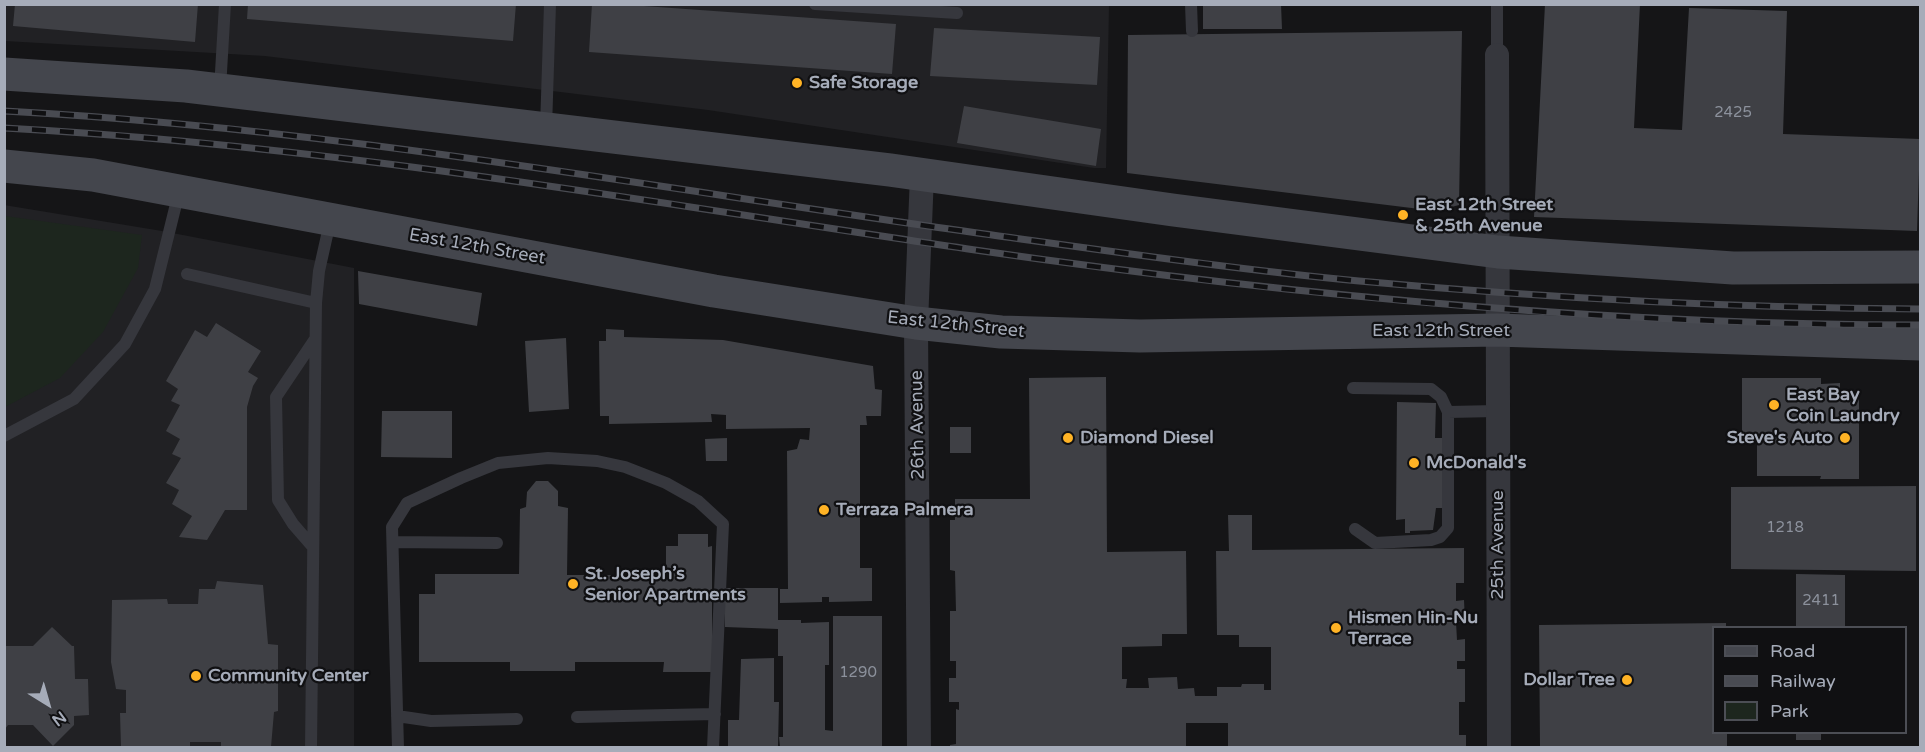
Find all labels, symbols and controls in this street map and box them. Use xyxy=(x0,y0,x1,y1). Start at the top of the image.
place label: Safe Storage xyxy=(809,72,918,94)
marker: Safe Storage xyxy=(790,76,804,90)
house number: 2425 xyxy=(1714,104,1752,122)
place label: East 12th Street & 25th Avenue xyxy=(1415,194,1553,236)
marker: East 12th Street & 25th Avenue xyxy=(1396,208,1410,222)
street label: East 12th Street xyxy=(407,224,547,270)
street label: East 12th Street xyxy=(886,307,1026,343)
street label: East 12th Street xyxy=(1372,320,1510,342)
street label: 26th Avenue xyxy=(906,370,930,480)
place label: East Bay Coin Laundry xyxy=(1786,384,1900,426)
marker: East Bay Coin Laundry xyxy=(1767,398,1781,412)
place label: Diamond Diesel xyxy=(1080,427,1214,449)
place label: Steve's Auto xyxy=(1727,427,1833,449)
marker: Diamond Diesel xyxy=(1061,431,1075,445)
marker: Steve's Auto xyxy=(1838,431,1852,445)
place label: McDonald's xyxy=(1426,452,1526,474)
marker: McDonald's xyxy=(1407,456,1421,470)
street label: 25th Avenue xyxy=(1487,490,1509,600)
place label: Terraza Palmera xyxy=(836,499,974,521)
marker: Terraza Palmera xyxy=(817,503,831,517)
house number: 1218 xyxy=(1766,519,1804,537)
place label: St. Joseph’s Senior Apartments xyxy=(585,563,746,606)
marker: St. Joseph’s Senior Apartments xyxy=(566,577,580,591)
house number: 2411 xyxy=(1802,592,1840,610)
place label: Hismen Hin-Nu Terrace xyxy=(1348,607,1478,650)
marker: Hismen Hin-Nu Terrace xyxy=(1329,621,1343,635)
legend xyxy=(1712,626,1907,734)
text: Road xyxy=(1770,640,1815,662)
house number: 1290 xyxy=(839,664,877,682)
place label: Community Center xyxy=(208,665,369,687)
marker: Community Center xyxy=(189,669,203,683)
place label: Dollar Tree xyxy=(1523,669,1615,691)
text: Railway xyxy=(1770,670,1836,692)
marker: Dollar Tree xyxy=(1620,673,1634,687)
north arrow xyxy=(18,674,78,734)
text: Park xyxy=(1770,700,1808,722)
text: N xyxy=(48,707,70,730)

